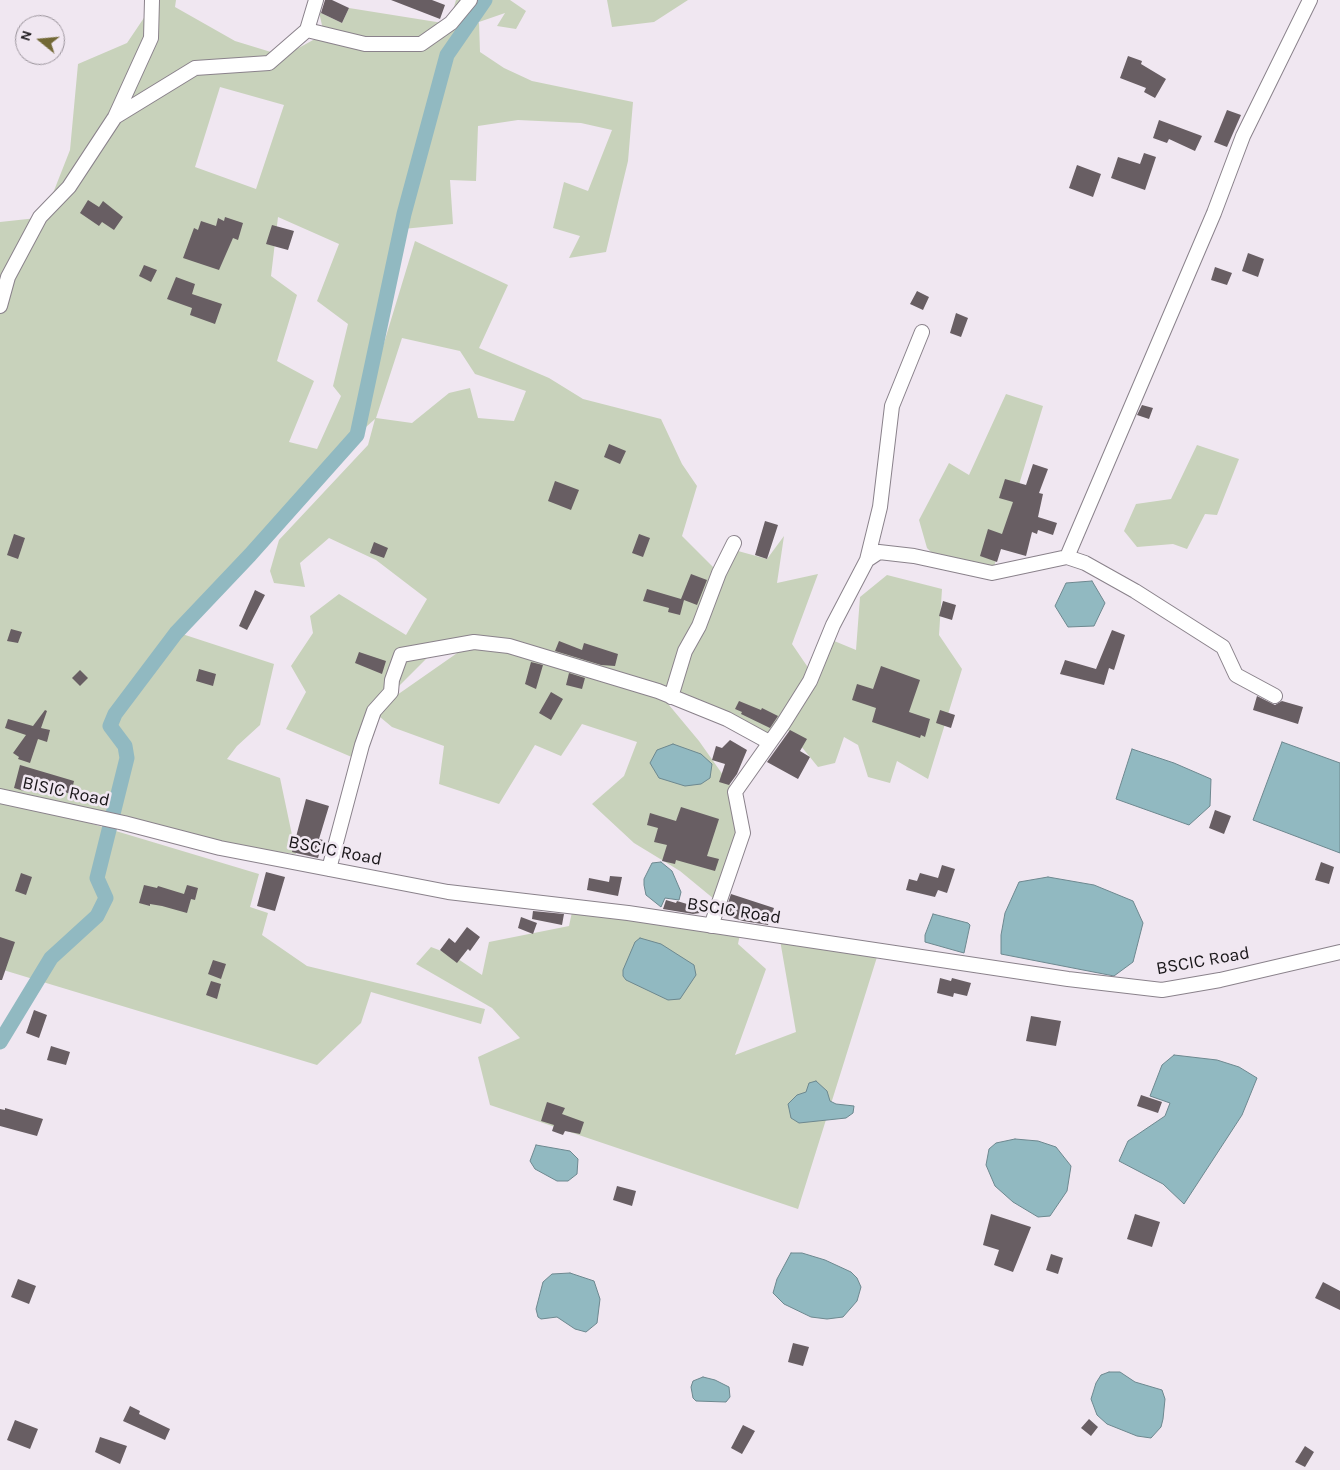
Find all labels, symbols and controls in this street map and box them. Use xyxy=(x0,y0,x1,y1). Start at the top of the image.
north arrow xyxy=(15,15,65,65)
text: N xyxy=(17,28,36,43)
street label: BISIC Road xyxy=(20,772,112,812)
street label: BSCIC Road xyxy=(286,831,384,871)
street label: BSCIC Road xyxy=(685,893,783,929)
street label: BSCIC Road xyxy=(1154,942,1252,980)

